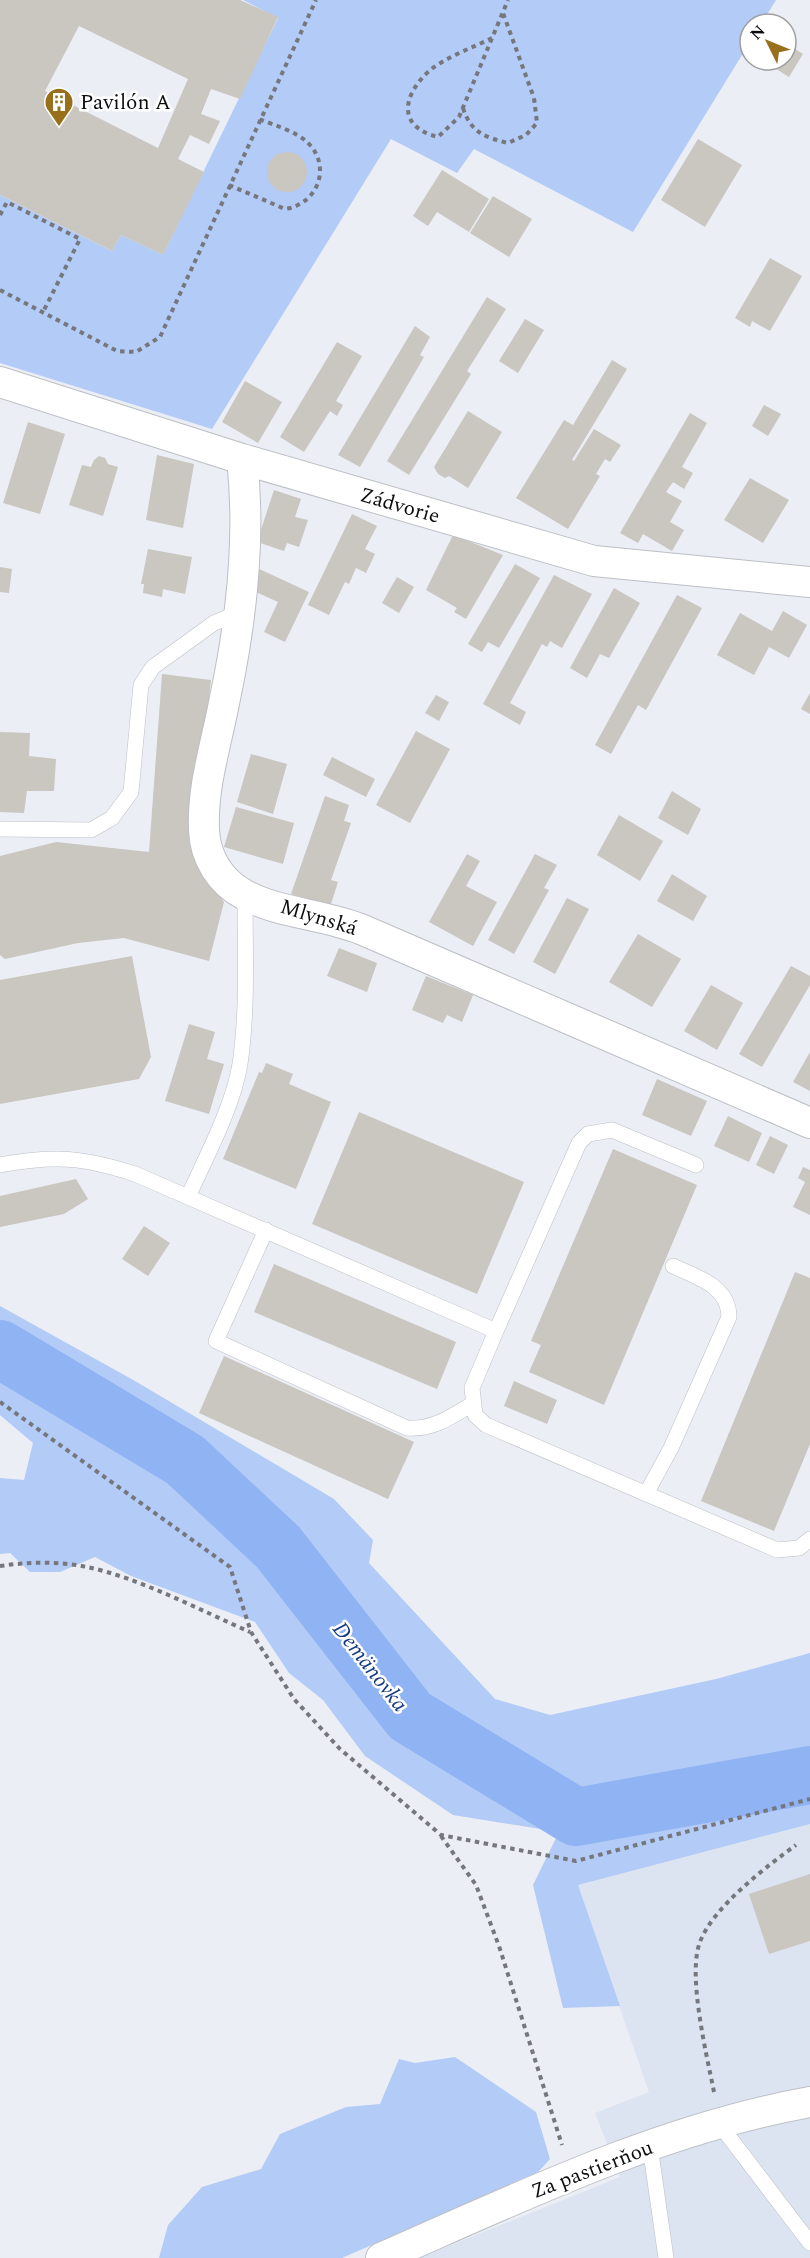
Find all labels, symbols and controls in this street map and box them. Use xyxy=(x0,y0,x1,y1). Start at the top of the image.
north arrow xyxy=(738,12,798,72)
text: N xyxy=(745,19,771,45)
building icon: Pavilón A xyxy=(43,86,75,128)
place label: Pavilón A xyxy=(80,87,171,119)
street label: Zádvorie xyxy=(356,479,444,533)
street label: Mlynská xyxy=(276,891,362,945)
water label: Demänovka xyxy=(324,1615,416,1719)
street label: Za pastierňou xyxy=(527,2132,658,2208)

